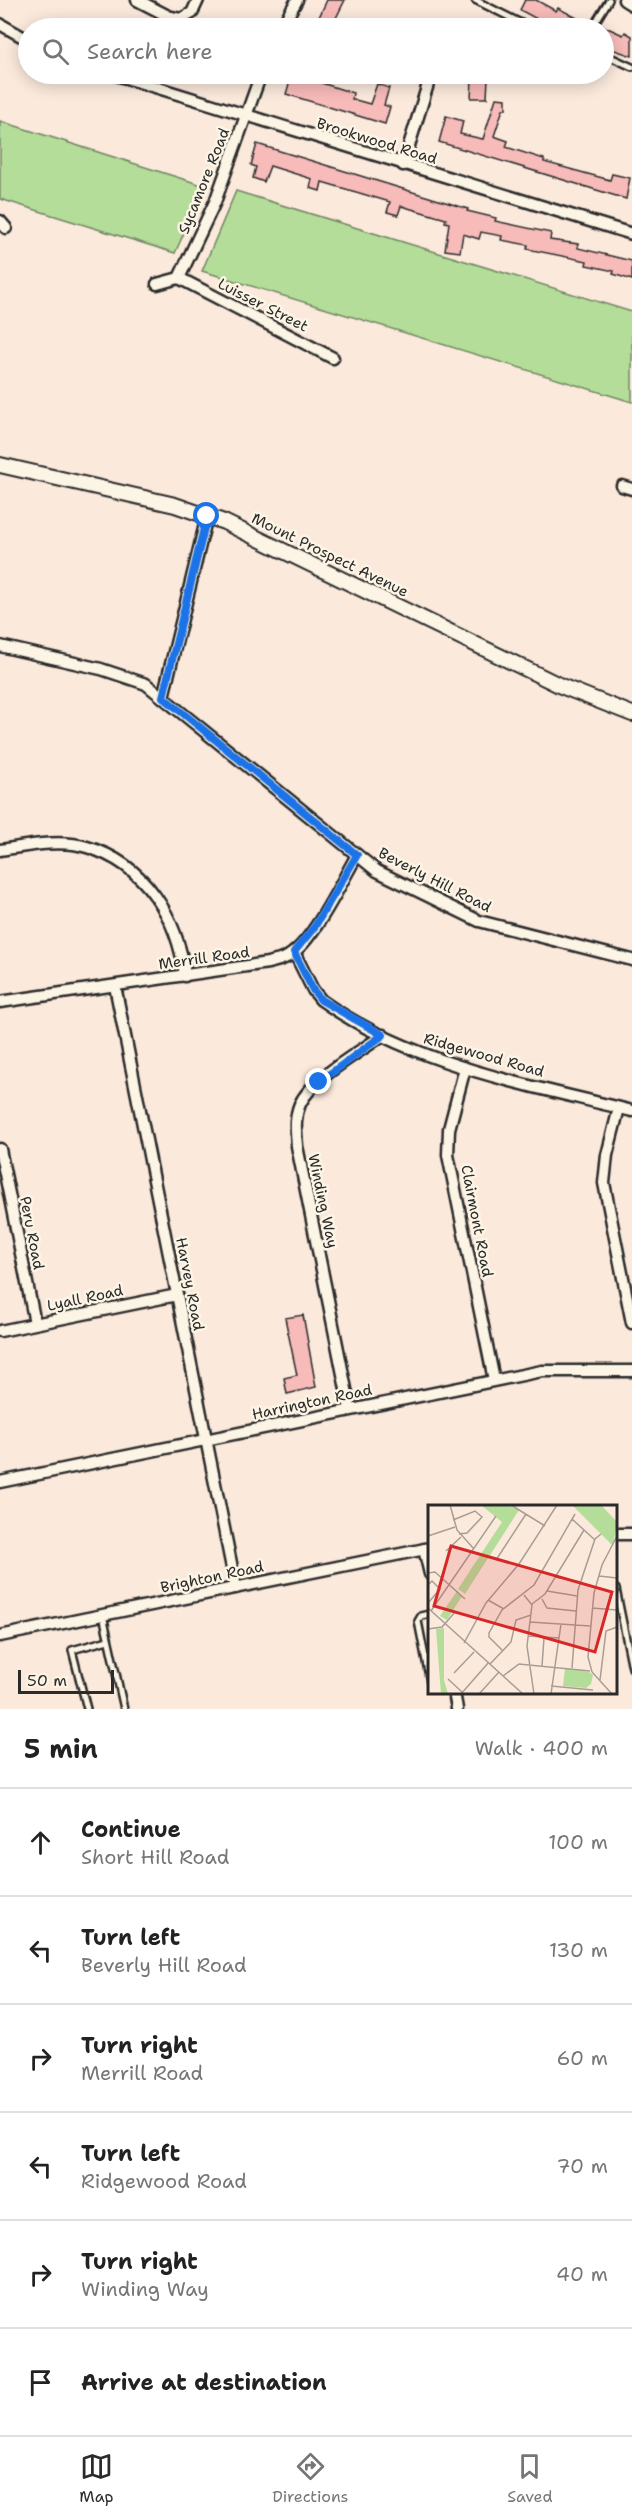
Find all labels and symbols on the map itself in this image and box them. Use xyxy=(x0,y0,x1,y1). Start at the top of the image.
street label: Brookwood Road xyxy=(314,113,440,169)
street label: Sycamore Road xyxy=(174,125,234,237)
street label: Luisser Street xyxy=(214,274,312,336)
route start xyxy=(193,502,219,528)
street label: Mount Prospect Avenue xyxy=(248,508,412,602)
street label: Beverly Hill Road xyxy=(375,843,495,917)
street label: Merrill Road xyxy=(157,942,251,974)
street label: Ridgewood Road xyxy=(421,1028,547,1082)
route end xyxy=(305,1068,331,1094)
street label: Winding Way xyxy=(303,1152,343,1250)
street label: Clairmont Road xyxy=(456,1163,498,1279)
street label: Peru Road xyxy=(15,1195,49,1272)
street label: Harvey Road xyxy=(171,1236,209,1333)
street label: Lyall Road xyxy=(45,1280,125,1316)
street label: Harrington Road xyxy=(250,1379,374,1425)
inset map xyxy=(428,1505,617,1694)
street label: Brighton Road xyxy=(159,1556,266,1598)
scale bar xyxy=(18,1667,114,1694)

